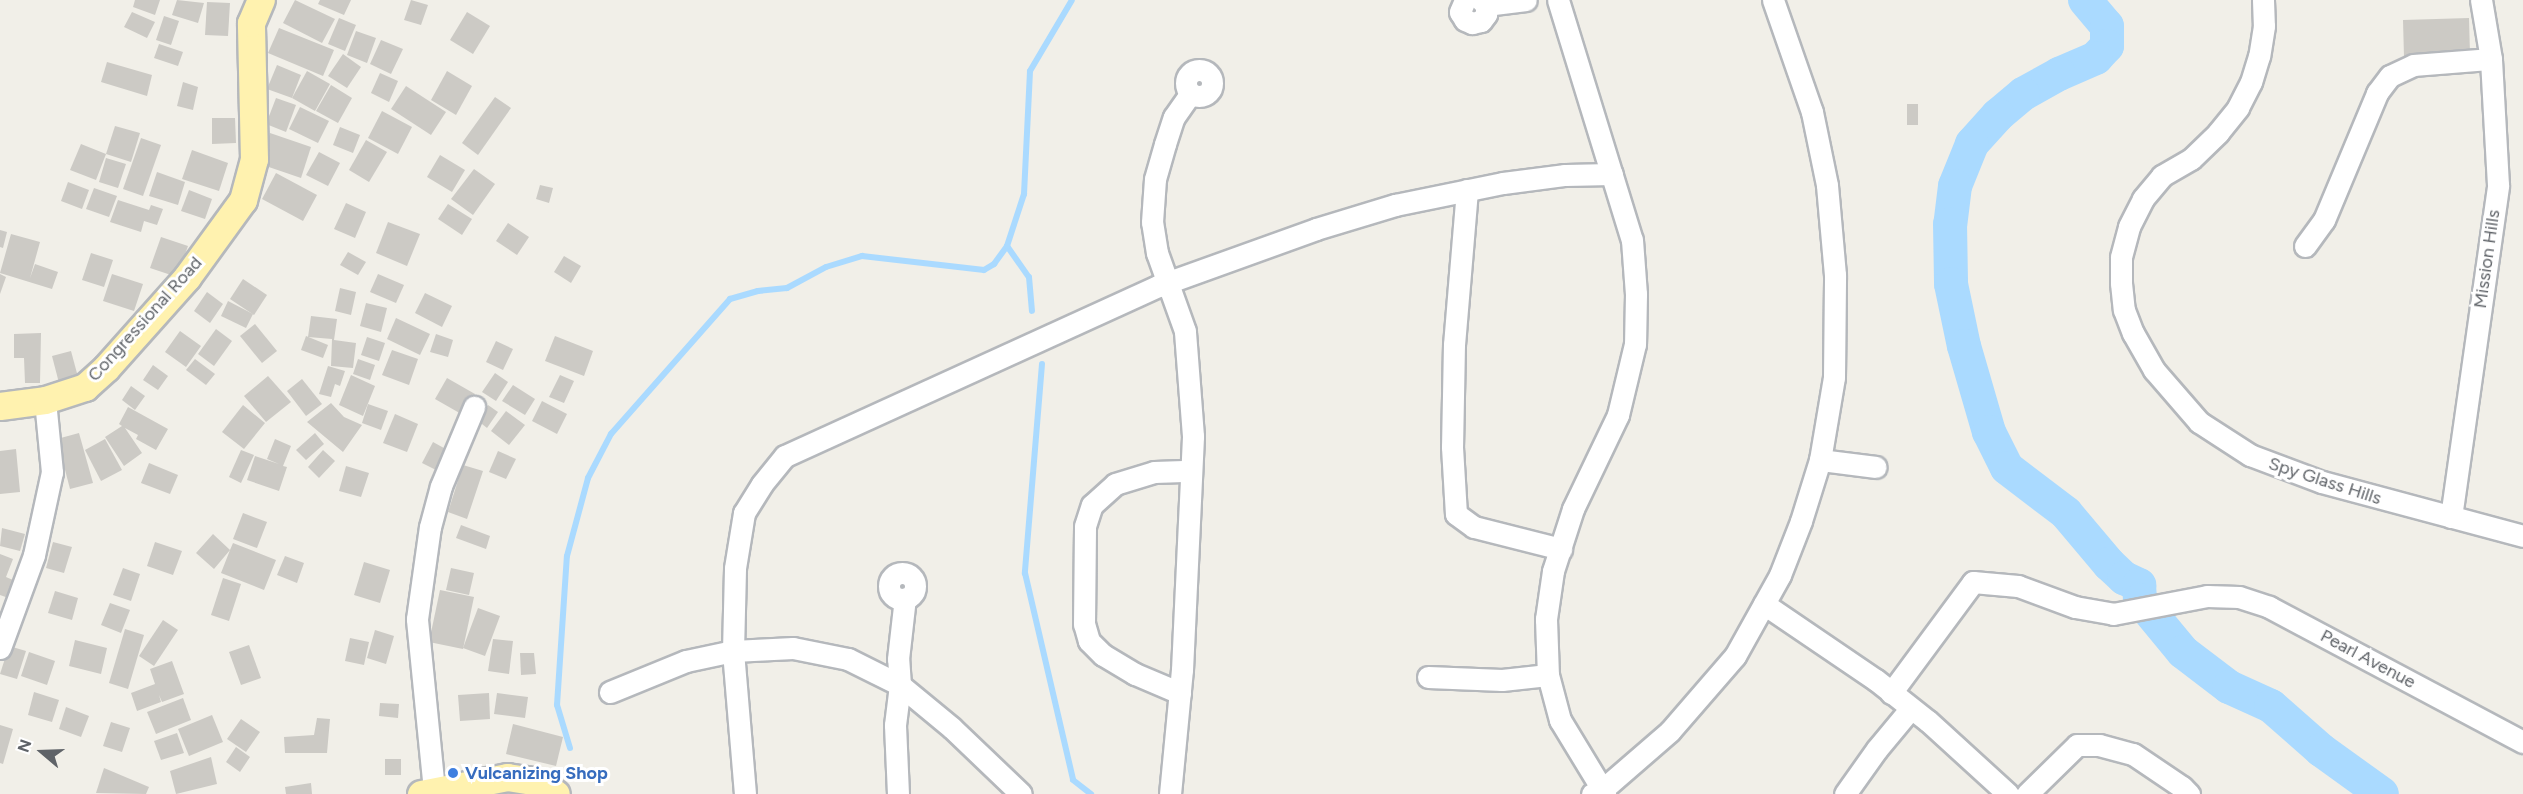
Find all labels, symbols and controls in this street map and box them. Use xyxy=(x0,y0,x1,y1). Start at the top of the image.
street label: Mission Hills xyxy=(2469,208,2505,310)
street label: Congressional Road xyxy=(83,252,207,386)
street label: Spy Glass Hills xyxy=(2266,453,2384,509)
street label: Pearl Avenue xyxy=(2317,625,2419,693)
north arrow xyxy=(12,722,72,782)
text: N xyxy=(14,737,36,755)
place label: Vulcanizing Shop xyxy=(465,762,608,784)
marker: Vulcanizing Shop xyxy=(446,766,460,780)

